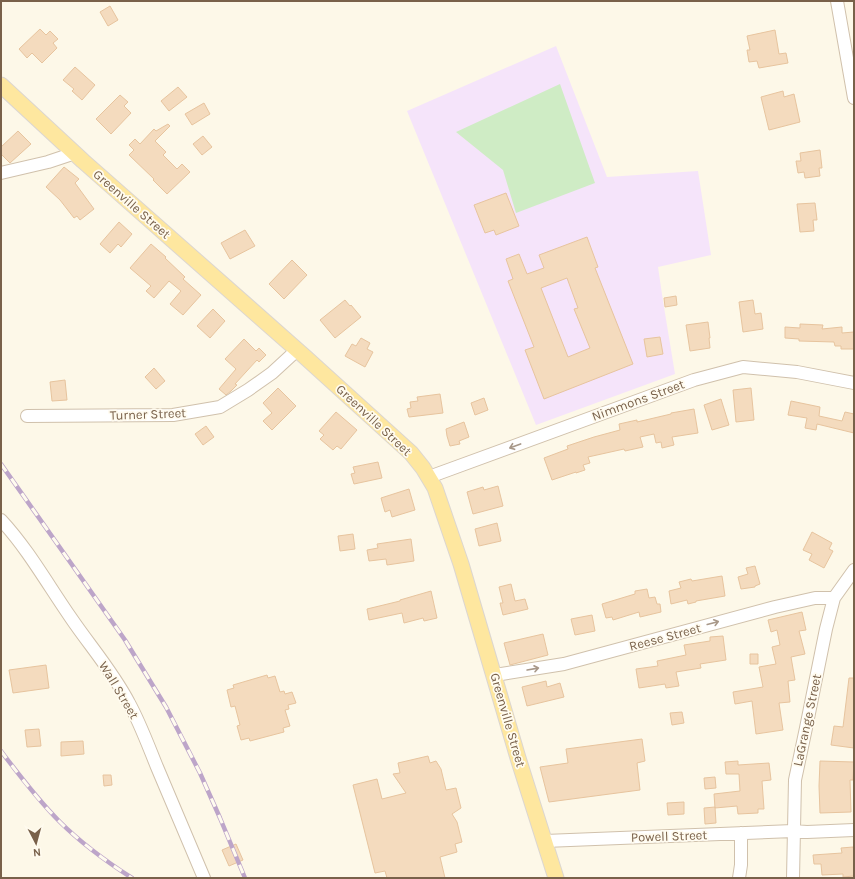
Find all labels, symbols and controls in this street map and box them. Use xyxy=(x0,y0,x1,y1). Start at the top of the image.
street label: Greenville Street xyxy=(90,166,174,242)
street label: Nimmons Street xyxy=(590,376,687,424)
street label: Greenville Street xyxy=(333,381,415,459)
street label: Turner Street xyxy=(110,405,186,423)
one-way arrow xyxy=(509,442,521,450)
one-way arrow xyxy=(707,619,720,627)
street label: Reese Street xyxy=(628,620,703,654)
street label: Wall Street xyxy=(96,659,142,722)
one-way arrow xyxy=(526,665,539,673)
street label: Greenville Street xyxy=(487,671,529,769)
street label: LaGrange Street xyxy=(790,672,824,768)
north arrow xyxy=(16,823,56,863)
street label: Powell Street xyxy=(631,827,708,845)
text: N xyxy=(32,846,42,859)

